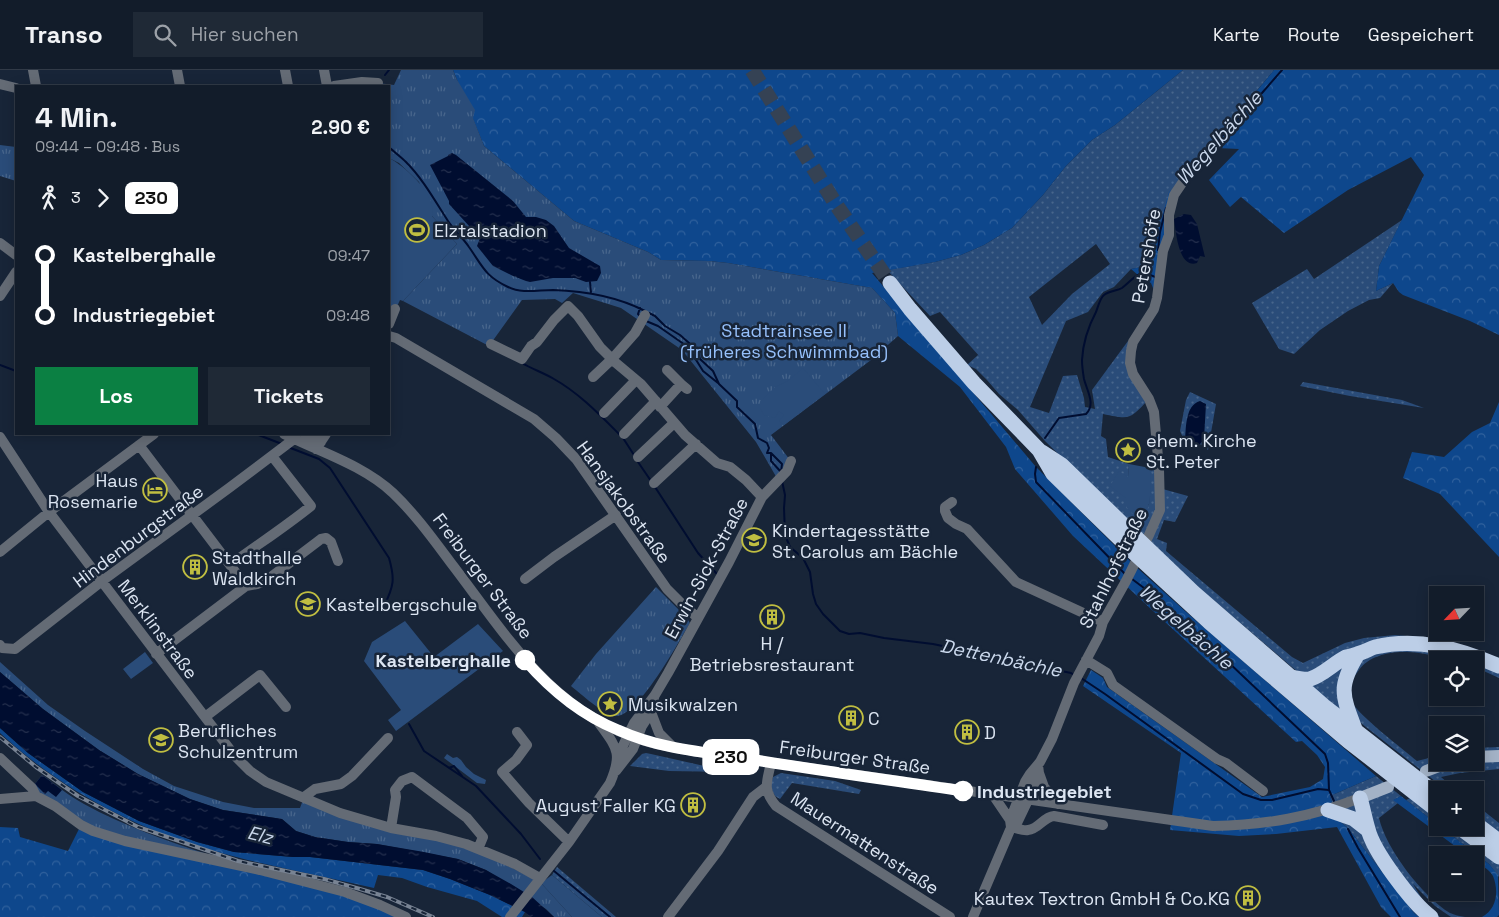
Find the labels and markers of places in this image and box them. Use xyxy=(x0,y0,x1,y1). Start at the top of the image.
sports icon: Elztalstadion xyxy=(404,217,430,243)
place label: Elztalstadion xyxy=(434,219,547,242)
place label: ehem. Kirche St. Peter xyxy=(1146,429,1257,473)
place icon: ehem. Kirche St. Peter xyxy=(1115,437,1141,463)
place label: Haus Rosemarie xyxy=(48,469,138,513)
hotel icon: Haus Rosemarie xyxy=(142,477,168,503)
place label: Kindertagesstätte St. Carolus am Bächle xyxy=(772,519,958,563)
school or university icon: Kindertagesstätte St. Carolus am Bächle xyxy=(741,527,767,553)
place label: Stadthalle Waldkirch xyxy=(212,546,302,590)
building icon: Stadthalle Waldkirch xyxy=(182,554,208,580)
school or university icon: Kastelbergschule xyxy=(295,591,321,617)
place label: Kastelbergschule xyxy=(326,593,477,616)
building icon: H / Betriebsrestaurant xyxy=(759,604,785,630)
place label: H / Betriebsrestaurant xyxy=(689,632,855,676)
place label: Kastelberghalle xyxy=(375,649,511,672)
marker: Kastelberghalle xyxy=(515,650,535,670)
place icon: Musikwalzen xyxy=(597,691,623,717)
place label: Musikwalzen xyxy=(628,693,738,716)
building icon: C xyxy=(838,705,864,731)
place label: C xyxy=(868,707,880,730)
place label: Berufliches Schulzentrum xyxy=(178,719,298,763)
building icon: D xyxy=(954,719,980,745)
place label: D xyxy=(984,721,996,744)
school or university icon: Berufliches Schulzentrum xyxy=(148,727,174,753)
place label: Industriegebiet xyxy=(977,780,1112,803)
marker: Industriegebiet xyxy=(953,781,973,801)
building icon: August Faller KG xyxy=(680,792,706,818)
place label: August Faller KG xyxy=(536,794,676,817)
building icon: Kautex Textron GmbH & Co.KG xyxy=(1235,885,1261,911)
place label: Kautex Textron GmbH & Co.KG xyxy=(974,887,1230,910)

